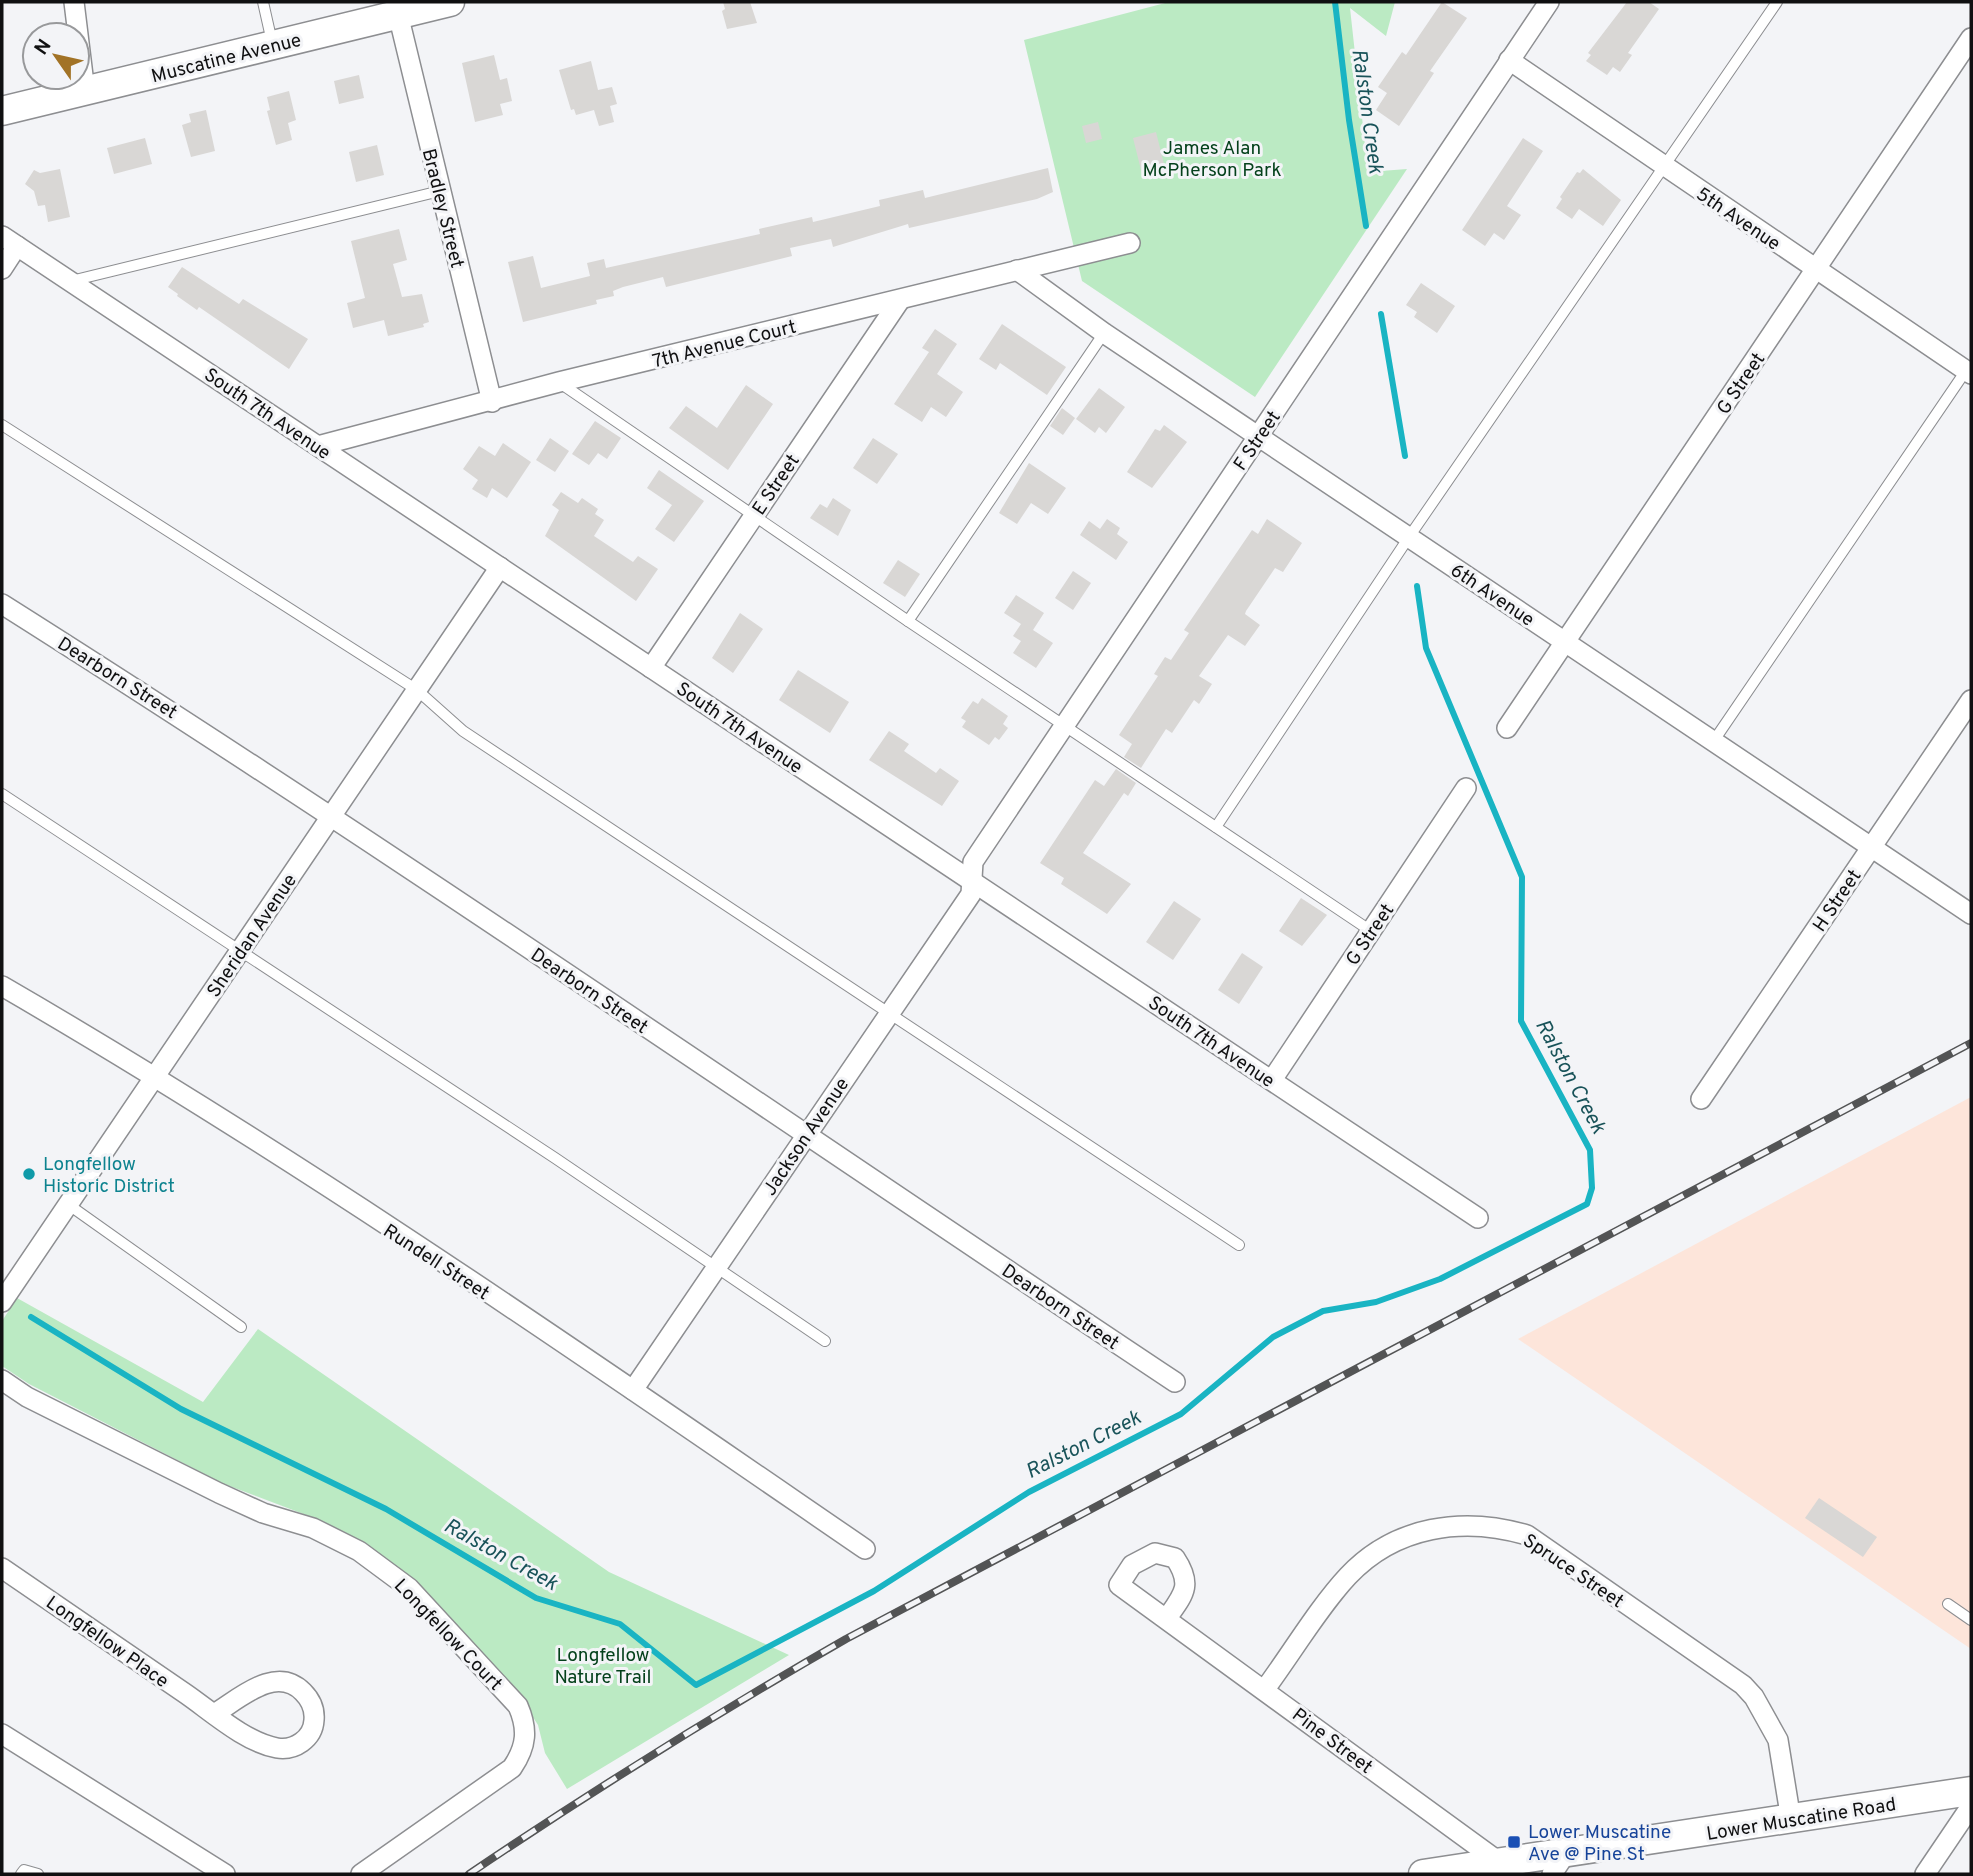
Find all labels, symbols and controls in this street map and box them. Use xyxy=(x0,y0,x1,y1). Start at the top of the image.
north arrow xyxy=(21,21,91,91)
street label: Muscatine Avenue xyxy=(149,29,304,89)
text: N xyxy=(30,35,57,60)
water label: Ralston Creek xyxy=(1344,47,1389,176)
park label: James Alan McPherson Park xyxy=(1143,137,1282,183)
street label: Bradley Street xyxy=(416,146,468,271)
street label: 5th Avenue xyxy=(1691,183,1785,257)
street label: 7th Avenue Court xyxy=(650,315,799,374)
street label: G Street xyxy=(1712,348,1771,420)
street label: South 7th Avenue xyxy=(199,363,335,466)
street label: F Street xyxy=(1229,406,1286,476)
street label: E Street xyxy=(748,450,806,520)
street label: 6th Avenue xyxy=(1445,559,1538,632)
street label: Dearborn Street xyxy=(53,632,181,725)
street label: South 7th Avenue xyxy=(671,677,807,780)
street label: H Street xyxy=(1808,865,1867,937)
street label: Sheridan Avenue xyxy=(203,870,303,1002)
street label: G Street xyxy=(1341,899,1400,971)
street label: Dearborn Street xyxy=(526,943,652,1040)
street label: South 7th Avenue xyxy=(1143,991,1279,1094)
water label: Ralston Creek xyxy=(1528,1015,1611,1139)
street label: Jackson Avenue xyxy=(758,1074,855,1201)
place label: Longfellow Historic District xyxy=(43,1153,175,1199)
marker: Longfellow Historic District xyxy=(21,1166,37,1182)
street label: Rundell Street xyxy=(378,1219,494,1306)
street label: Dearborn Street xyxy=(997,1259,1123,1356)
water label: Ralston Creek xyxy=(1021,1405,1146,1486)
water label: Ralston Creek xyxy=(439,1513,562,1598)
street label: Spruce Street xyxy=(1518,1529,1628,1614)
street label: Longfellow Court xyxy=(388,1575,507,1696)
street label: Longfellow Place xyxy=(41,1591,173,1694)
park label: Longfellow Nature Trail xyxy=(554,1644,652,1690)
street label: Pine Street xyxy=(1287,1703,1377,1780)
street label: Lower Muscatine Road xyxy=(1705,1793,1898,1847)
place label: Lower Muscatine Ave @ Pine St xyxy=(1528,1821,1671,1867)
marker: Lower Muscatine Ave @ Pine St xyxy=(1506,1834,1522,1850)

